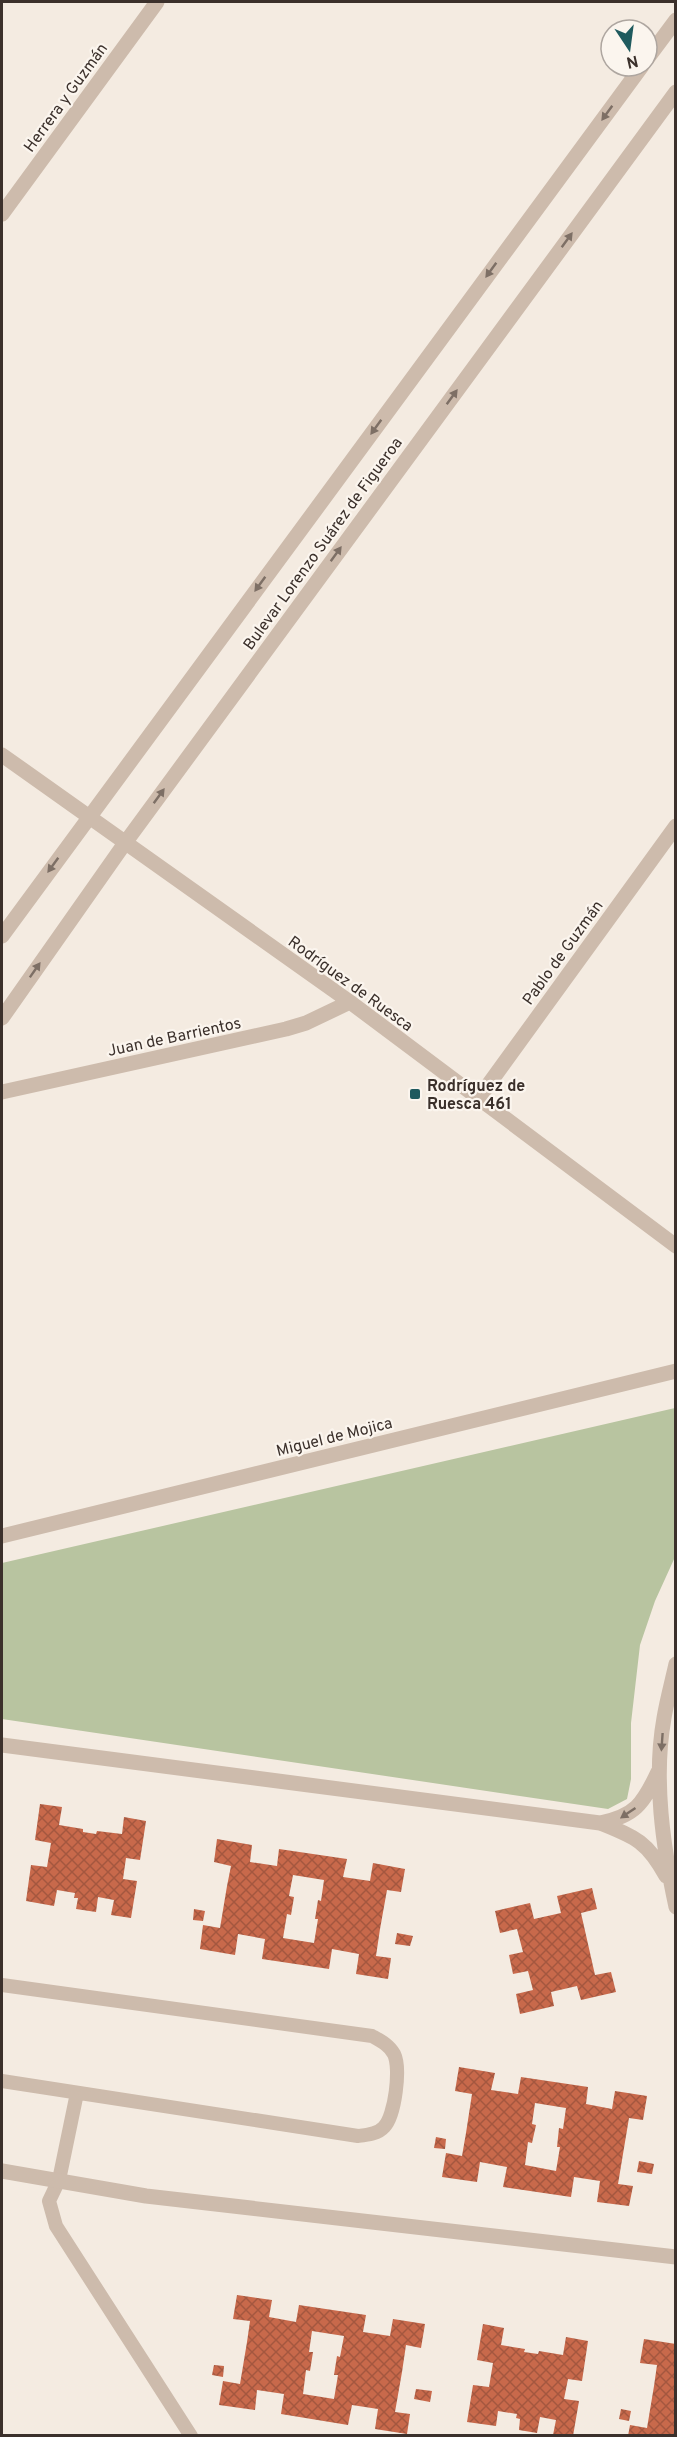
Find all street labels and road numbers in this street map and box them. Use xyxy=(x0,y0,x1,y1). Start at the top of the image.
street label: Herrera y Guzmán xyxy=(20,40,113,157)
street label: Bulevar Lorenzo Suárez de Figueroa xyxy=(240,434,408,654)
street label: Pablo de Guzmán xyxy=(519,897,608,1009)
street label: Rodríguez de Ruesca xyxy=(283,933,416,1037)
street label: Juan de Barrientos xyxy=(106,1014,243,1062)
street label: Miguel de Mojica xyxy=(274,1414,395,1462)

